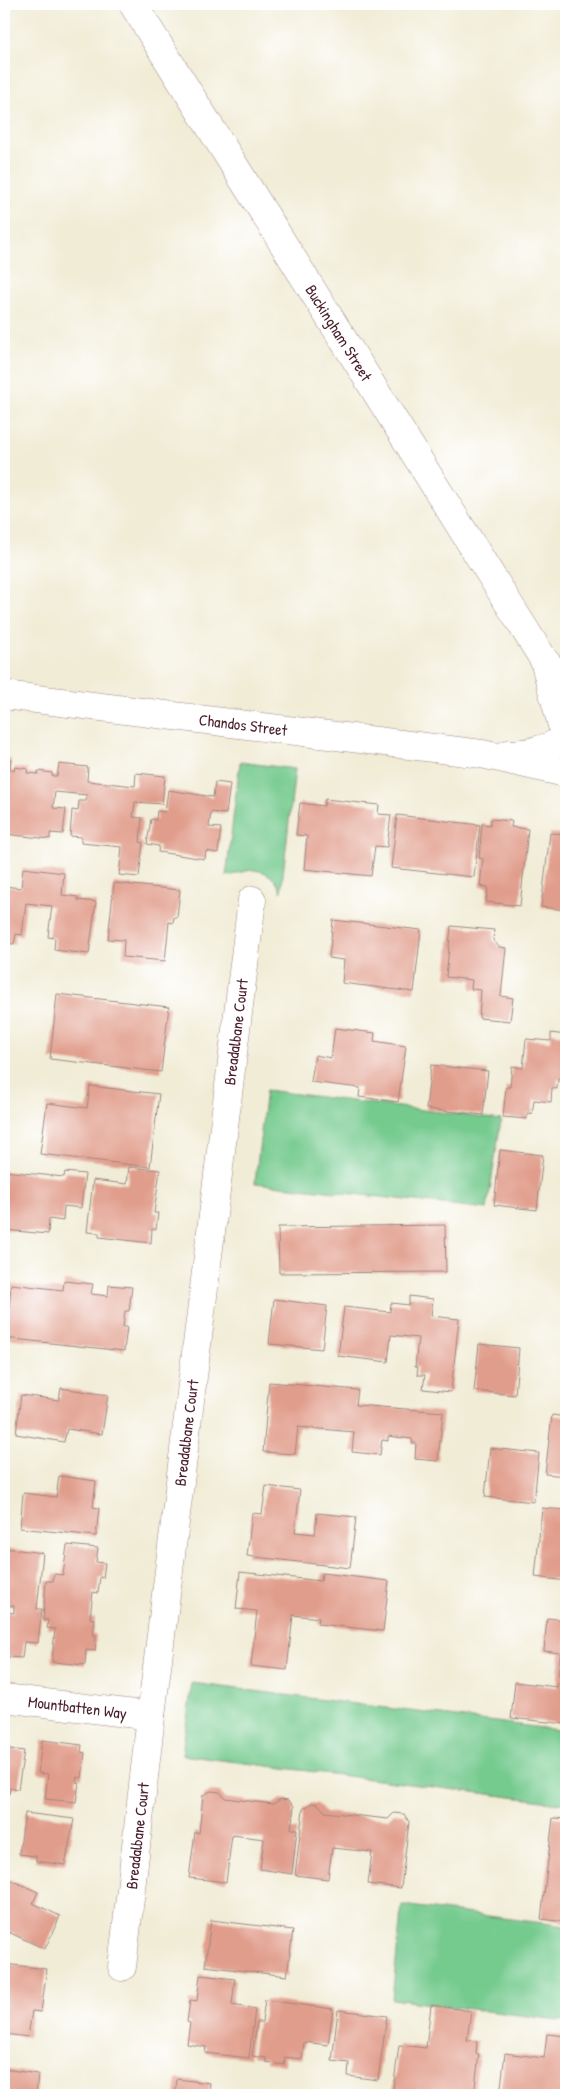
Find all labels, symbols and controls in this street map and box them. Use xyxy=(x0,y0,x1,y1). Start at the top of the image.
street label: Buckingham Street xyxy=(300,280,378,386)
street label: Chandos Street xyxy=(198,708,289,741)
street label: Breadalbane Court xyxy=(218,977,253,1086)
street label: Breadalbane Court xyxy=(169,1378,204,1487)
street label: Mountbatten Way xyxy=(27,1690,128,1724)
street label: Breadalbane Court xyxy=(120,1781,154,1890)

